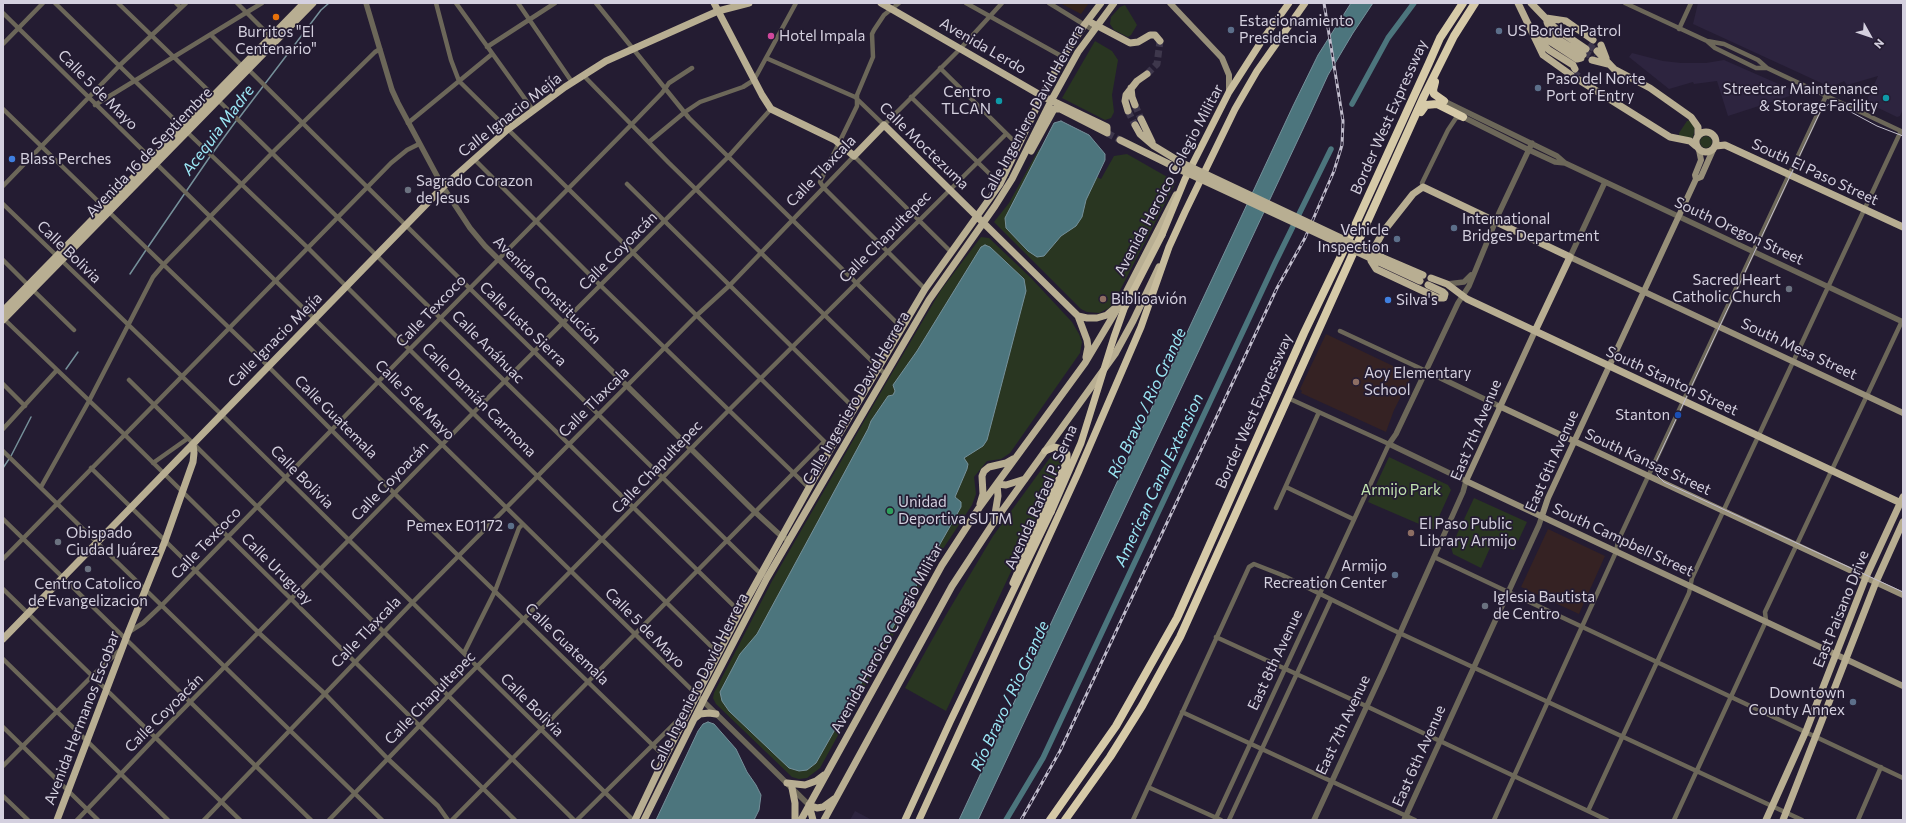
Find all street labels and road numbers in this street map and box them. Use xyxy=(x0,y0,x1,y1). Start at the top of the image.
street label: Avenida Lerdo xyxy=(937,14,1029,78)
street label: Calle Ingeniero David Herrera xyxy=(976,21,1088,203)
street label: Border West Expressway xyxy=(1347,37,1431,197)
street label: Calle 5 de Mayo xyxy=(54,46,142,134)
street label: Calle Ignacio Mejía xyxy=(455,69,565,161)
street label: Avenida Heroico Colegio Militar xyxy=(1111,81,1227,279)
street label: Avenida 16 de Septiembre xyxy=(82,83,216,221)
street label: Calle Moctezuma xyxy=(875,99,973,193)
street label: Calle Tlaxcala xyxy=(782,132,860,210)
street label: South El Paso Street xyxy=(1749,135,1881,209)
street label: Calle Chapultepec xyxy=(835,187,935,287)
street label: South Oregon Street xyxy=(1672,193,1806,269)
street label: Calle Coyoacán xyxy=(575,208,661,294)
street label: Calle Bolivia xyxy=(33,217,105,287)
street label: Avenida Constitución xyxy=(489,232,605,348)
street label: Calle Texcoco xyxy=(392,271,470,351)
street label: Calle Justo Sierra xyxy=(476,278,570,370)
street label: Calle Ignacio Mejía xyxy=(224,289,326,391)
street label: Calle Anáhuac xyxy=(448,307,528,387)
street label: Calle Ingeniero David Herrera xyxy=(799,308,913,488)
street label: South Mesa Street xyxy=(1738,314,1860,384)
street label: Border West Expressway xyxy=(1212,331,1296,491)
street label: Calle Damián Carmona xyxy=(418,339,540,461)
street label: South Stanton Street xyxy=(1603,342,1741,420)
street label: Calle 5 de Mayo xyxy=(371,356,459,444)
street label: Calle Tlaxcala xyxy=(555,363,633,441)
street label: Calle Guatemala xyxy=(291,372,381,462)
street label: East 7th Avenue xyxy=(1447,377,1505,483)
street label: East 6th Avenue xyxy=(1522,407,1582,515)
street label: Calle Chapultepec xyxy=(608,417,706,517)
street label: Avenida Rafael P. Serna xyxy=(1001,422,1081,572)
street label: South Kansas Street xyxy=(1582,425,1714,499)
street label: Calle Coyoacán xyxy=(348,437,432,525)
street label: Calle Bolivia xyxy=(267,442,337,512)
street label: South Campbell Street xyxy=(1550,499,1696,581)
street label: Calle Texcoco xyxy=(167,503,245,583)
street label: Calle Uruguay xyxy=(237,529,317,609)
street label: Avenida Heroico Colegio Militar xyxy=(827,540,947,736)
street label: East Paisano Drive xyxy=(1809,548,1873,670)
street label: Calle 5 de Mayo xyxy=(601,584,689,672)
street label: Calle Ingeniero David Herrera xyxy=(646,590,752,774)
street label: Calle Tlaxcala xyxy=(327,593,405,671)
street label: Calle Guatemala xyxy=(521,599,613,689)
street label: East 8th Avenue xyxy=(1244,607,1306,713)
street label: Avenida Hermanos Escobar xyxy=(40,628,124,808)
street label: Calle Chapultepec xyxy=(381,648,479,748)
street label: Calle Coyoacán xyxy=(121,670,207,756)
street label: Calle Bolivia xyxy=(497,670,567,740)
street label: East 7th Avenue xyxy=(1312,672,1374,778)
street label: East 6th Avenue xyxy=(1389,702,1449,810)

